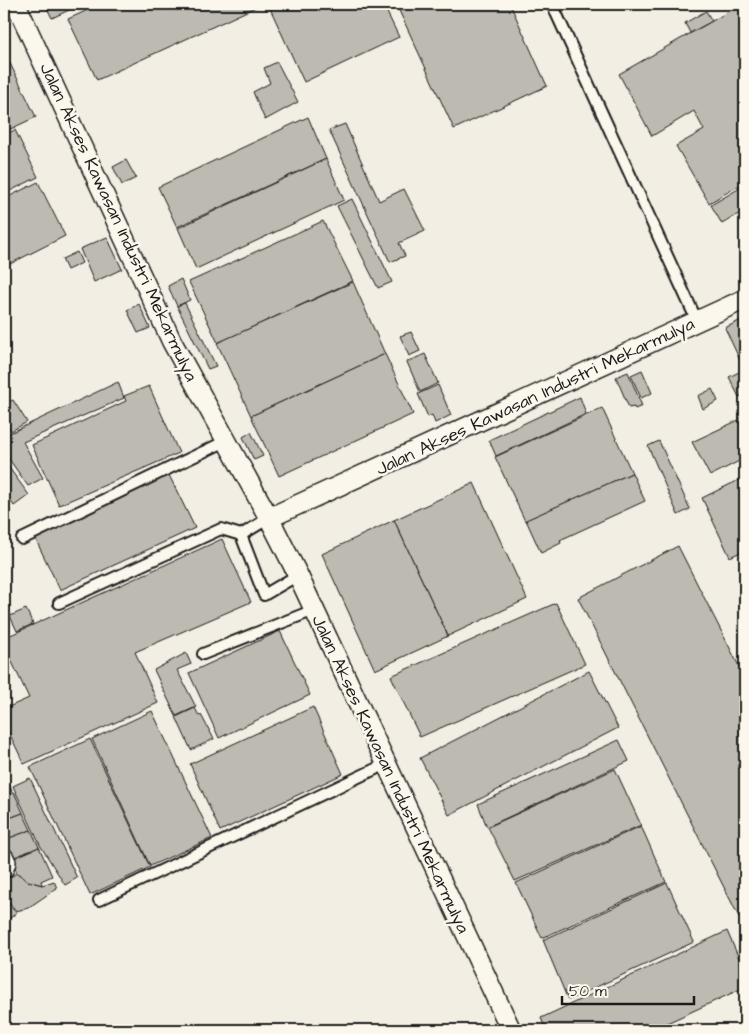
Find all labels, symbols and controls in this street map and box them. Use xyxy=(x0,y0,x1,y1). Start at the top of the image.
street label: Jalan Akses Kawasan Industri Mekarmulya xyxy=(33,59,204,386)
street label: Jalan Akses Kawasan Industri Mekarmulya xyxy=(372,311,699,482)
street label: Jalan Akses Kawasan Industri Mekarmulya xyxy=(305,611,476,938)
scale bar xyxy=(562,974,694,1006)
text: 50 m xyxy=(569,981,607,1002)

